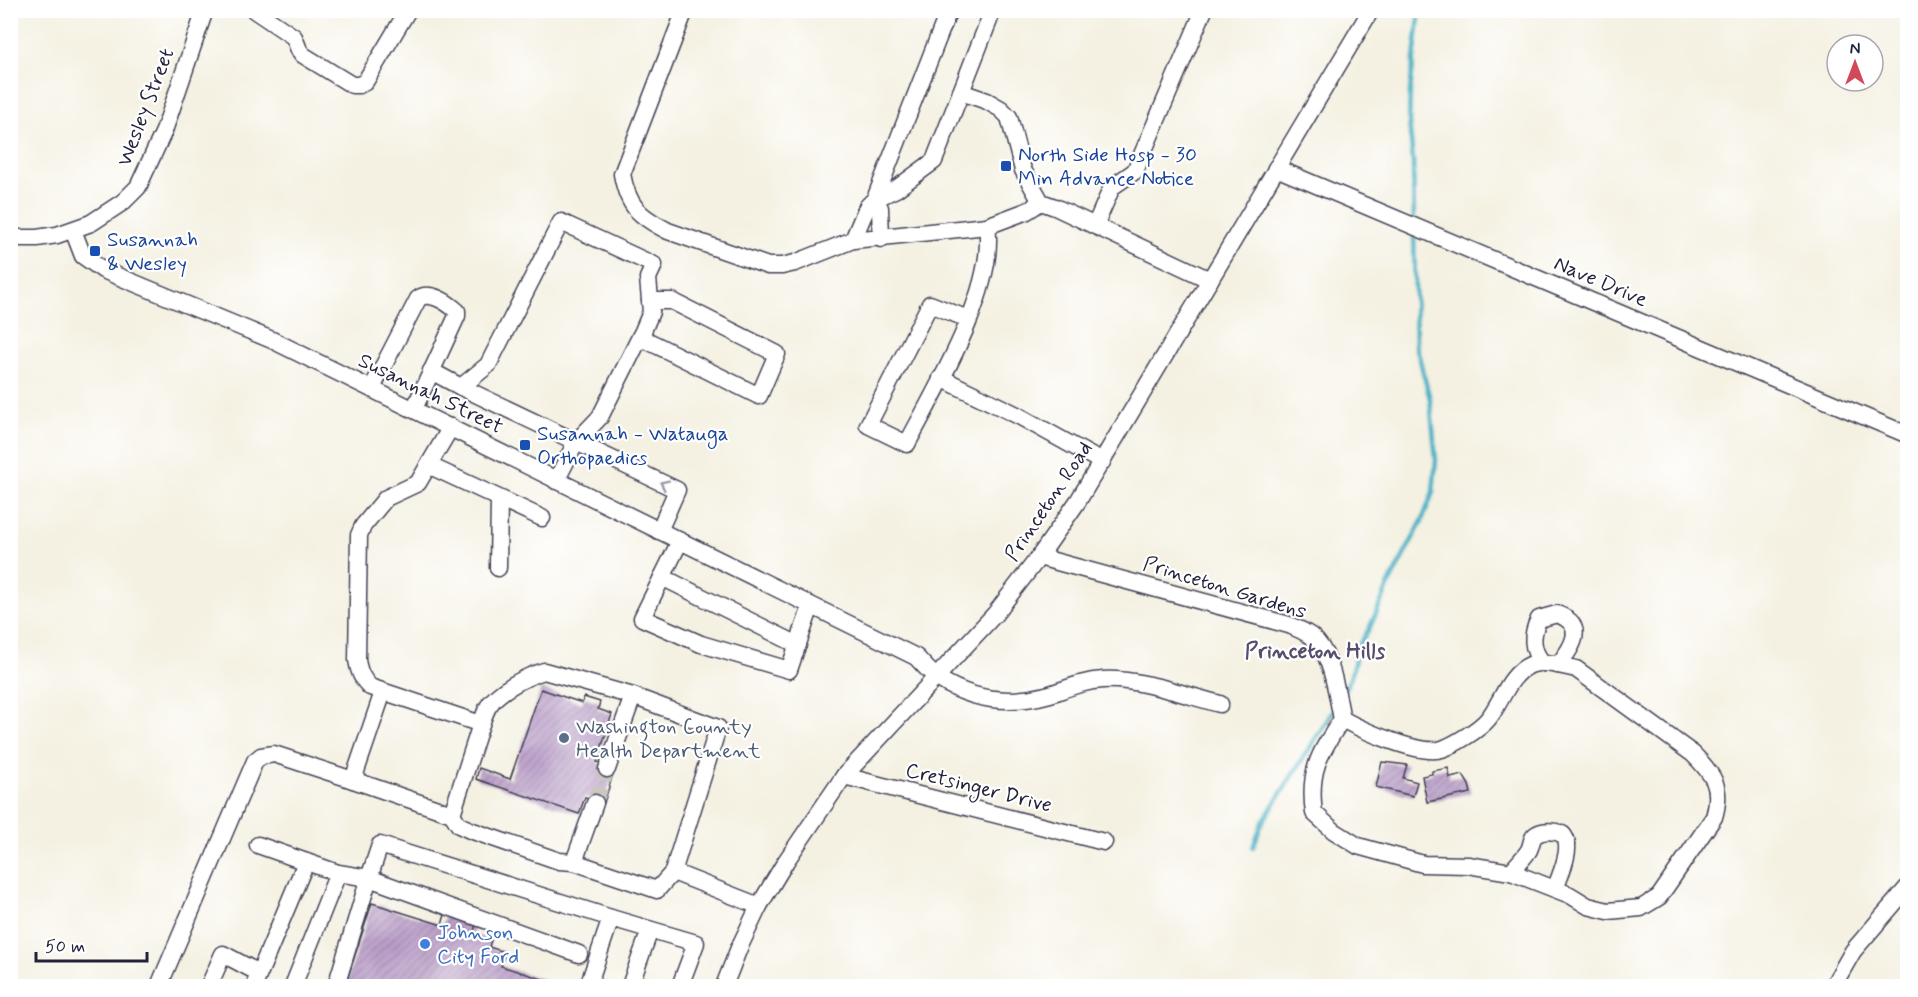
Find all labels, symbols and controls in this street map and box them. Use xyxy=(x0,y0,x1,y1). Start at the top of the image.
north arrow xyxy=(1825,33,1885,93)
text: N xyxy=(1850,39,1860,60)
street label: Wesley Street xyxy=(111,44,181,170)
place label: North Side Hosp - 30 Min Advance Notice xyxy=(1018,141,1197,193)
marker: North Side Hosp - 30 Min Advance Notice xyxy=(999,159,1013,173)
place label: Susannah & Wesley xyxy=(107,226,198,278)
marker: Susannah & Wesley xyxy=(88,244,102,258)
street label: Nave Drive xyxy=(1550,250,1652,314)
street label: Susannah Street xyxy=(353,347,508,441)
place label: Susannah - Watauga Orthopaedics xyxy=(537,420,729,472)
street label: Princeton Road xyxy=(998,436,1099,567)
marker: Susannah - Watauga Orthopaedics xyxy=(518,438,532,452)
one-way arrow xyxy=(660,480,671,492)
street label: Princeton Gardens xyxy=(1140,550,1310,626)
district label: Princeton Hills xyxy=(1245,638,1385,666)
place label: Washington County Health Department xyxy=(576,713,761,765)
marker: Washington County Health Department xyxy=(557,731,571,745)
street label: Cretsinger Drive xyxy=(902,756,1055,821)
place label: Johnson City Ford xyxy=(437,919,519,971)
scale bar xyxy=(36,925,147,963)
text: 50 m xyxy=(45,935,85,959)
marker: Johnson City Ford xyxy=(418,937,432,951)

